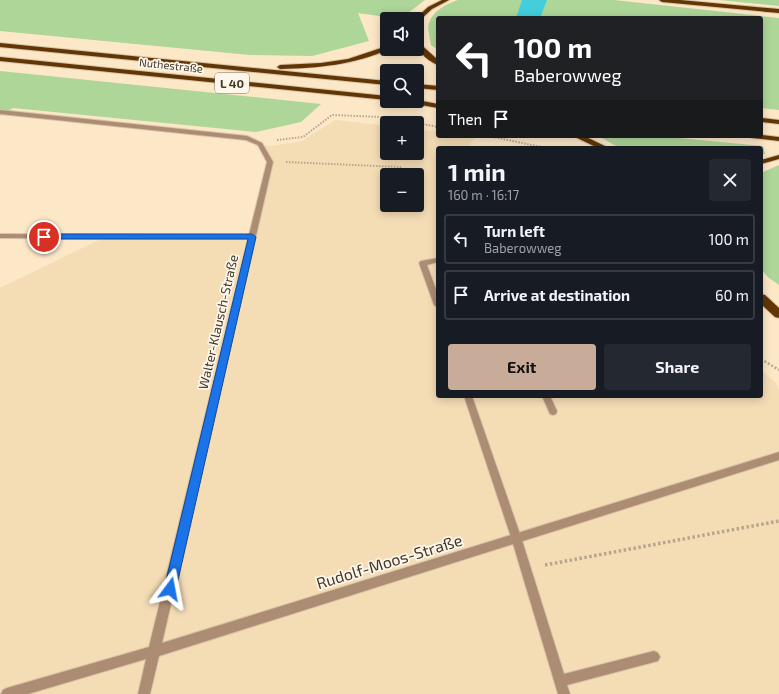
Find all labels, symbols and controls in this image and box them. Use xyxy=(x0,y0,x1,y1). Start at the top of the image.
map controls xyxy=(380,12,424,212)
button: sound xyxy=(380,12,424,56)
text: 100 m xyxy=(514,30,592,64)
icon: left xyxy=(448,32,500,84)
street label: Nuthestraße xyxy=(138,55,204,75)
button: search xyxy=(380,64,424,108)
text: Baberowweg xyxy=(514,64,621,86)
road number: L 40 xyxy=(215,73,249,93)
icon: arrive xyxy=(490,108,512,130)
text: Then xyxy=(448,110,482,128)
button: + xyxy=(380,116,424,160)
text: 1 min xyxy=(448,157,506,186)
button: close xyxy=(709,159,751,201)
button: − xyxy=(380,168,424,212)
text: 160 m · 16:17 xyxy=(448,187,519,203)
pin xyxy=(27,220,61,254)
text: Turn left xyxy=(484,222,545,240)
icon: arrive xyxy=(33,226,55,248)
icon: left xyxy=(450,228,472,250)
text: 100 m xyxy=(708,230,749,248)
text: Baberowweg xyxy=(484,240,562,256)
street label: Walter-Klausch-Straße xyxy=(195,253,241,391)
icon: arrive xyxy=(450,284,472,306)
text: Arrive at destination xyxy=(484,286,630,304)
text: 60 m xyxy=(715,286,749,304)
button: Exit xyxy=(448,344,596,390)
button: Share xyxy=(604,344,751,390)
street label: Rudolf-Moos-Straße xyxy=(314,530,464,592)
position arrow xyxy=(149,568,191,610)

